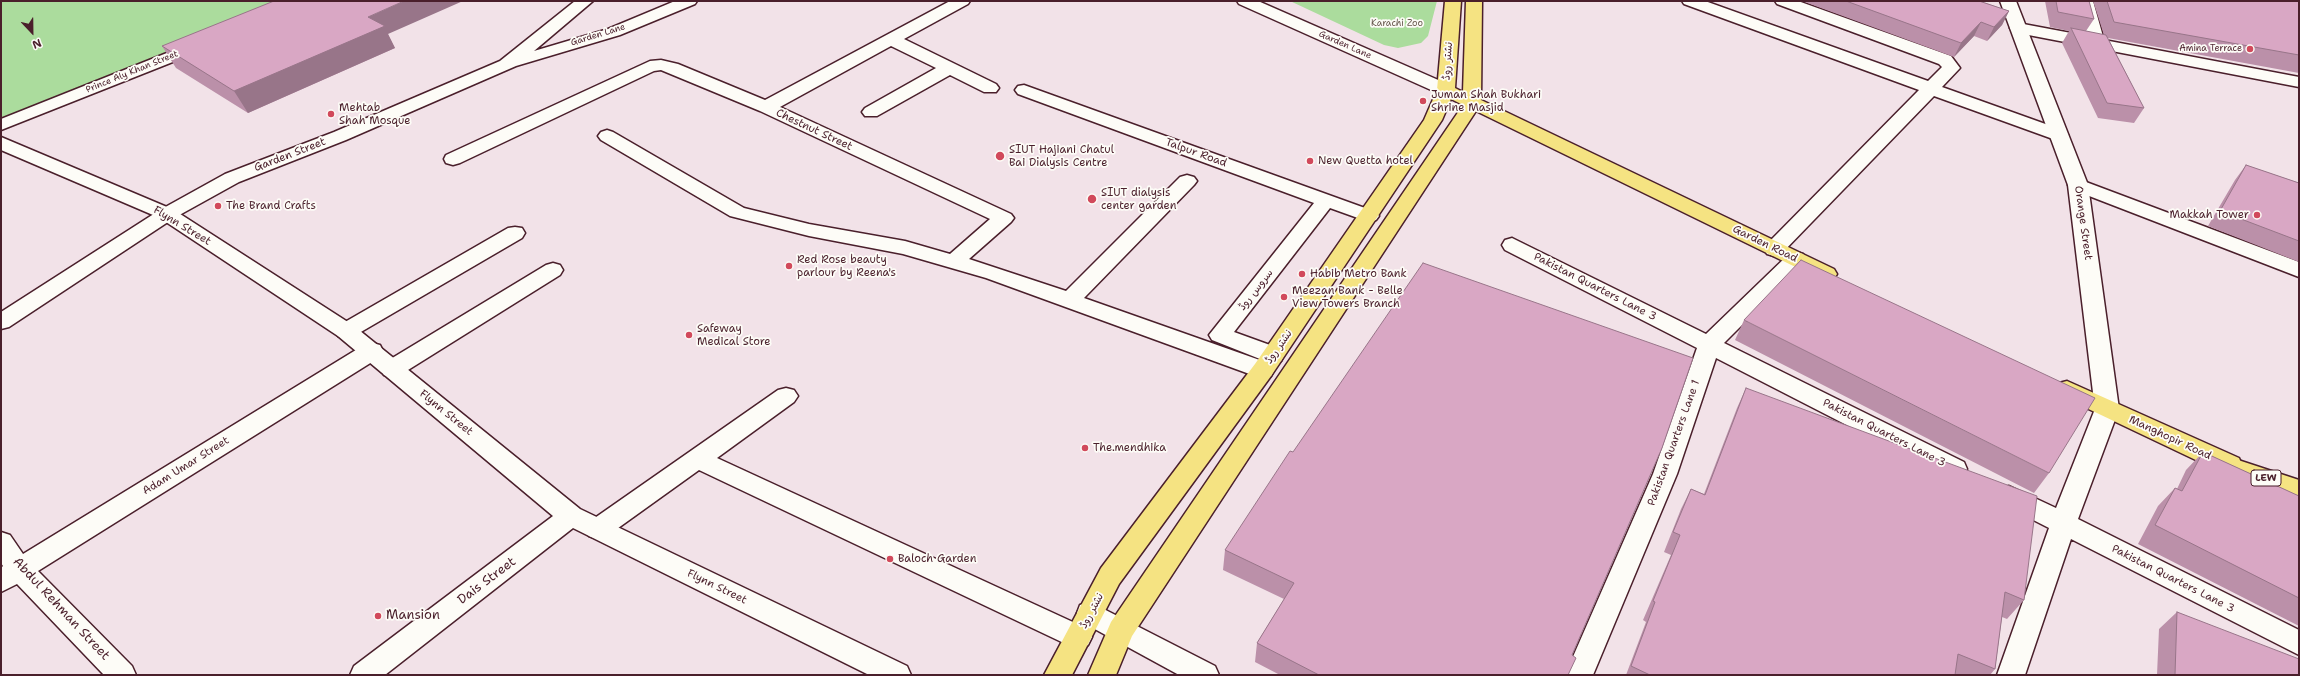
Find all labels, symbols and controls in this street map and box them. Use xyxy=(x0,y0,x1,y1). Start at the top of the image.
north arrow xyxy=(12,12,52,52)
park label: Karachi Zoo xyxy=(1371,19,1423,29)
street label: Garden Lane xyxy=(569,22,627,48)
street label: Garden Lane xyxy=(1317,29,1373,61)
text: N xyxy=(30,35,44,52)
street label: نشتر روڈ xyxy=(1440,41,1456,81)
place label: Amina Terrace xyxy=(2179,44,2242,54)
marker: Amina Terrace xyxy=(2245,44,2255,54)
street label: Prince Aly Khan Street xyxy=(84,49,180,95)
place label: Juman Shah Bukhari Shrine Masjid xyxy=(1431,88,1541,114)
marker: Juman Shah Bukhari Shrine Masjid xyxy=(1418,96,1428,106)
place label: Mehtab Shah Mosque xyxy=(339,101,410,127)
street label: Chestnut Street xyxy=(774,106,854,154)
marker: Mehtab Shah Mosque xyxy=(326,109,336,119)
street label: Garden Street xyxy=(252,135,328,175)
street label: Talpur Road xyxy=(1163,136,1229,170)
place label: SIUT Hajiani Chatul Bai Dialysis Centre xyxy=(1009,143,1114,169)
marker: SIUT Hajiani Chatul Bai Dialysis Centre xyxy=(994,150,1006,162)
place label: New Quetta hotel xyxy=(1318,154,1413,168)
marker: New Quetta hotel xyxy=(1305,156,1315,166)
street label: Orange Street xyxy=(2071,185,2095,261)
place label: SIUT dialysis center garden xyxy=(1101,186,1176,212)
marker: SIUT dialysis center garden xyxy=(1086,193,1098,205)
place label: The Brand Crafts xyxy=(226,199,316,213)
marker: The Brand Crafts xyxy=(213,201,223,211)
street label: Flynn Street xyxy=(151,204,213,248)
place label: Makkah Tower xyxy=(2169,208,2249,222)
marker: Makkah Tower xyxy=(2252,210,2262,220)
street label: Garden Road xyxy=(1730,223,1800,265)
street label: Pakistan Quarters Lane 3 xyxy=(1531,250,1659,324)
place label: Red Rose beauty parlour by Reena's xyxy=(797,253,896,279)
marker: Red Rose beauty parlour by Reena's xyxy=(784,261,794,271)
street label: سروس روڈ xyxy=(1236,267,1276,313)
place label: Habib Metro Bank xyxy=(1310,267,1407,281)
marker: Habib Metro Bank xyxy=(1297,269,1307,279)
place label: Meezan Bank - Belle View Towers Branch xyxy=(1292,284,1403,310)
marker: Meezan Bank - Belle View Towers Branch xyxy=(1279,292,1289,302)
place label: Safeway Medical Store xyxy=(697,322,771,348)
street label: نشتر روڈ xyxy=(1263,327,1295,367)
marker: Safeway Medical Store xyxy=(684,330,694,340)
street label: Pakistan Quarters Lane 1 xyxy=(1645,378,1703,508)
street label: Flynn Street xyxy=(417,387,475,439)
street label: Pakistan Quarters Lane 3 xyxy=(1820,396,1948,470)
street label: Manghopir Road xyxy=(2127,413,2213,463)
street label: Adam Umar Street xyxy=(140,434,232,498)
place label: The.mendhika xyxy=(1093,441,1166,455)
marker: The.mendhika xyxy=(1080,443,1090,453)
road number: LEW xyxy=(2251,470,2281,486)
street label: Pakistan Quarters Lane 3 xyxy=(2109,542,2237,616)
place label: Baloch Garden xyxy=(898,552,976,566)
street label: Abdul Rehman Street xyxy=(9,554,113,664)
street label: Dais Street xyxy=(455,554,519,608)
marker: Baloch Garden xyxy=(885,554,895,564)
street label: Flynn Street xyxy=(685,567,749,607)
street label: نشتر روڈ xyxy=(1077,591,1107,631)
place label: Mansion xyxy=(386,608,440,624)
marker: Mansion xyxy=(373,611,383,621)

